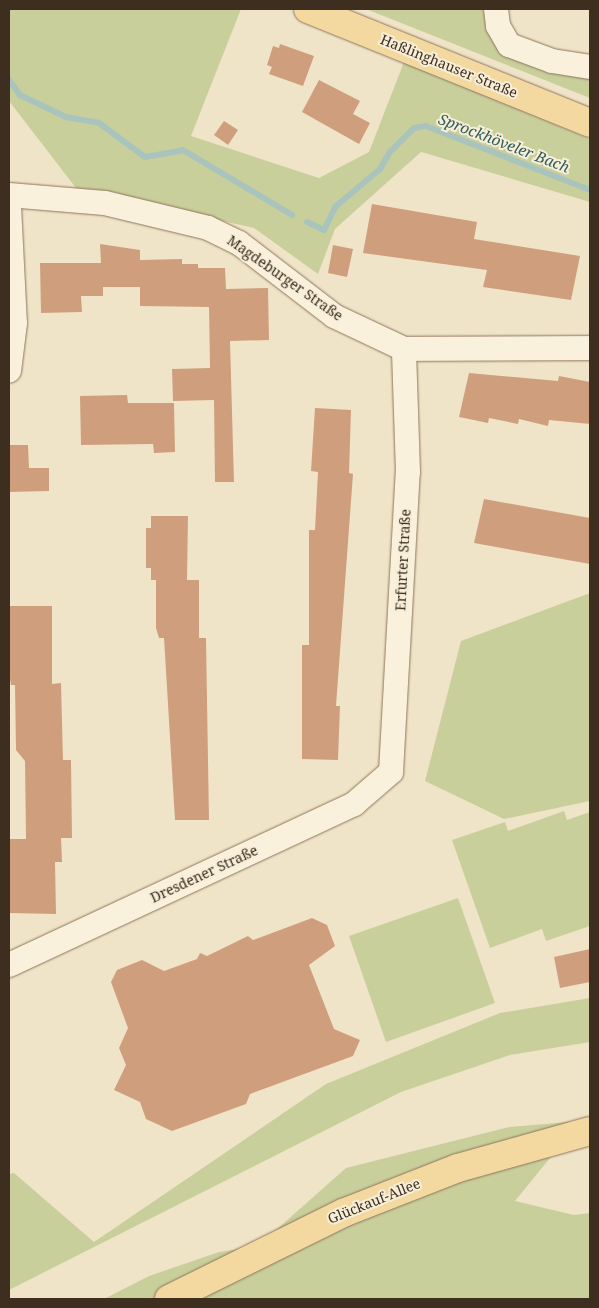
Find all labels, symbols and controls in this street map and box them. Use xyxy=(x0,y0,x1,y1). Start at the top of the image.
street label: Haßlinghauser Straße xyxy=(378,31,520,101)
water label: Sprockhöveler Bach xyxy=(436,110,572,176)
street label: Magdeburger Straße xyxy=(224,232,346,324)
street label: Erfurter Straße xyxy=(392,509,414,611)
street label: Dresdener Straße xyxy=(148,842,260,906)
street label: Glückauf-Allee xyxy=(325,1175,423,1227)

